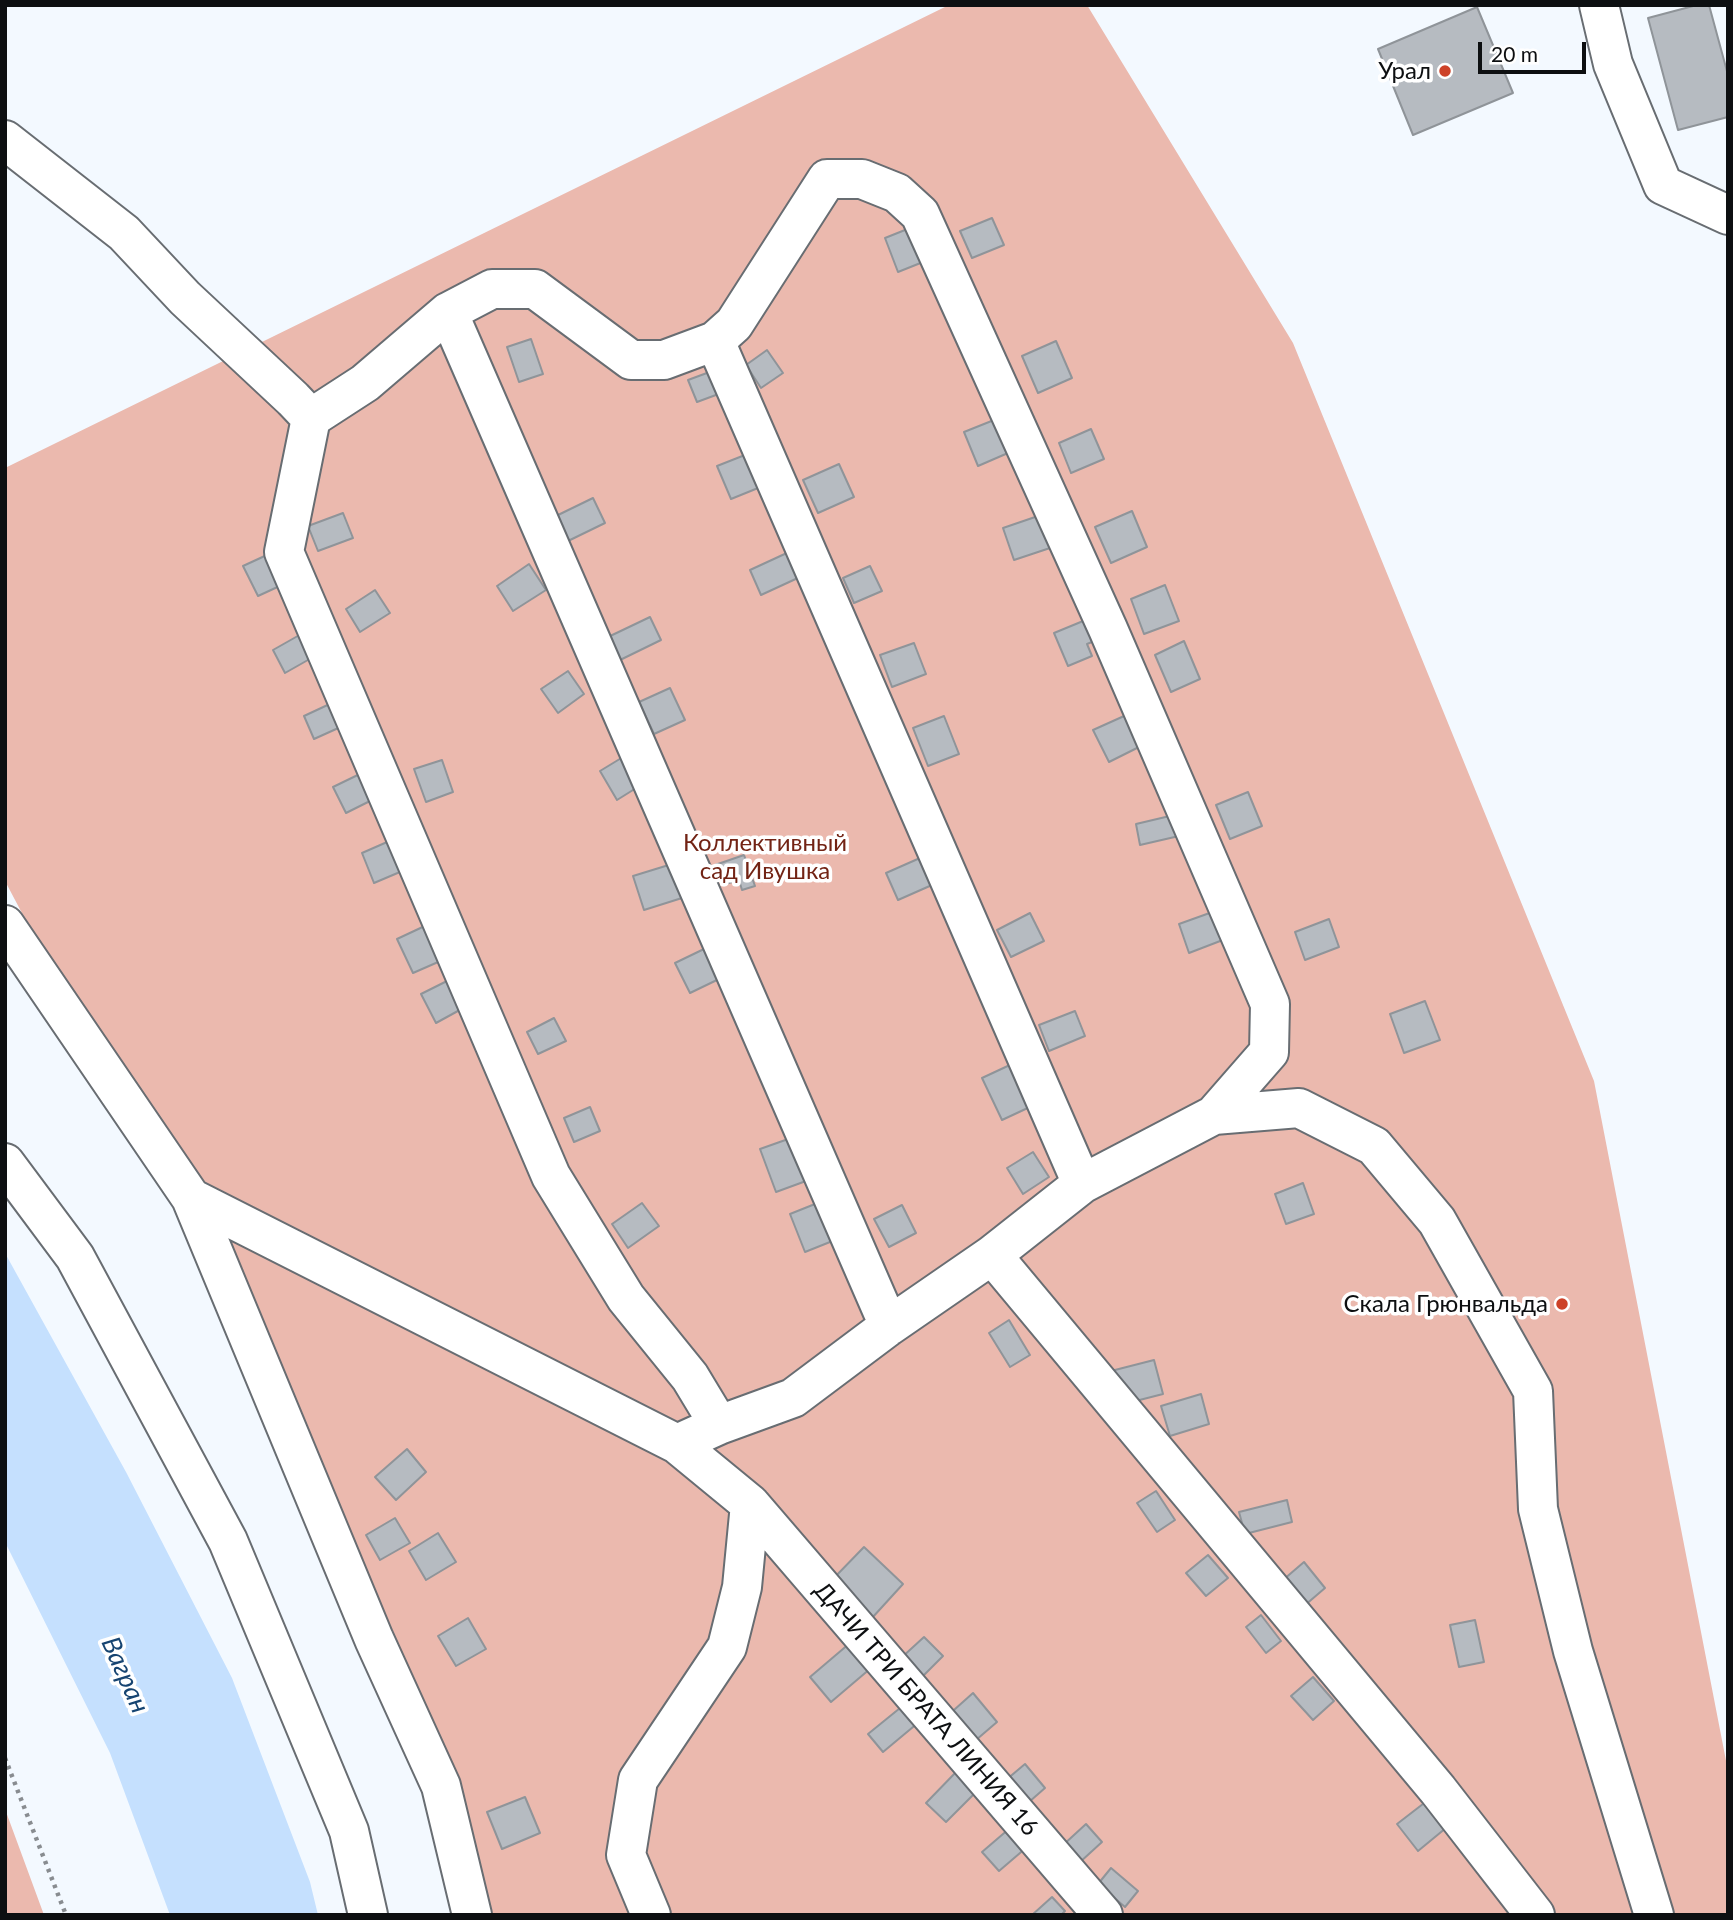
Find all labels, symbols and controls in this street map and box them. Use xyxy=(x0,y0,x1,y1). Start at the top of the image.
scale bar xyxy=(1481,28,1590,72)
text: 20 m xyxy=(1491,41,1538,66)
place label: Урал xyxy=(1378,57,1431,85)
marker: Урал xyxy=(1437,63,1453,79)
park label: Коллективный сад Ивушка xyxy=(683,829,847,885)
place label: Скала Грюнвальда xyxy=(1344,1290,1548,1318)
marker: Скала Грюнвальда xyxy=(1554,1296,1570,1312)
street label: ДАЧИ ТРИ БРАТА ЛИНИЯ 16 xyxy=(808,1576,1044,1842)
water label: Вагран xyxy=(94,1632,156,1718)

